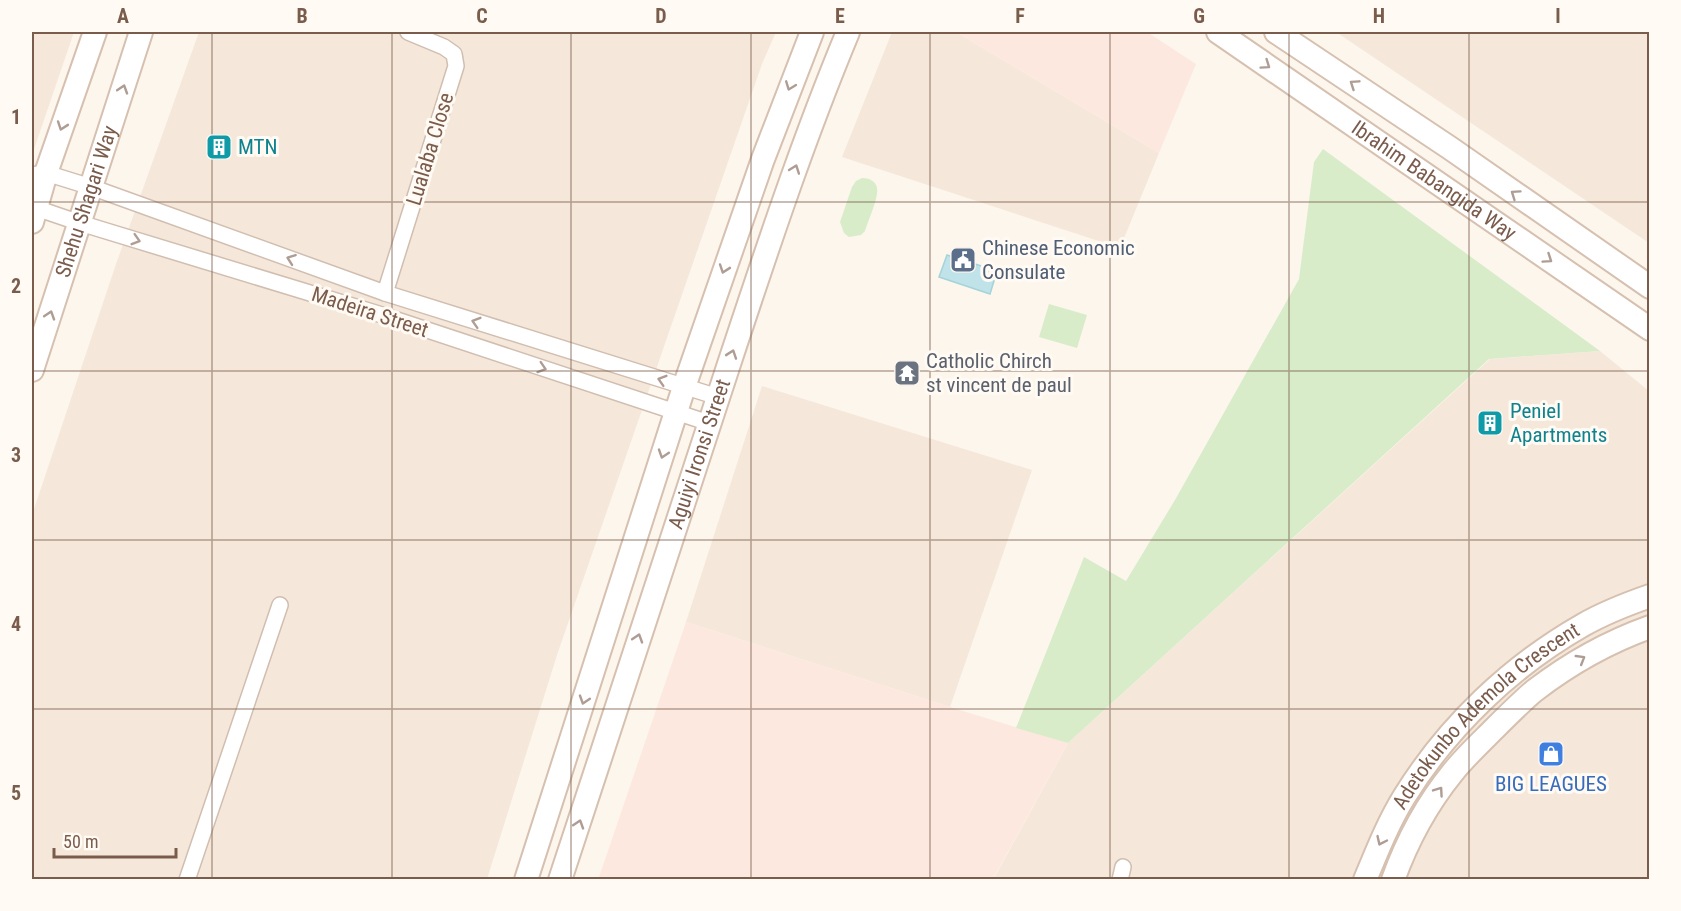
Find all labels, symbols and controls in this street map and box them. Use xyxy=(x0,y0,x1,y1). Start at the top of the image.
text: A xyxy=(117,4,129,28)
text: B xyxy=(296,4,308,28)
text: C xyxy=(476,4,488,28)
text: D xyxy=(655,4,667,28)
text: E xyxy=(835,4,845,28)
text: F xyxy=(1015,4,1025,28)
text: G xyxy=(1193,4,1205,28)
text: H xyxy=(1373,4,1385,28)
text: I xyxy=(1555,4,1561,28)
one-way arrow xyxy=(1260,58,1271,69)
one-way arrow xyxy=(785,80,798,91)
one-way arrow xyxy=(1350,80,1361,91)
one-way arrow xyxy=(116,84,128,95)
street label: Lualaba Close xyxy=(401,90,459,208)
text: 1 xyxy=(11,105,21,129)
street label: Ibrahim Babangida Way xyxy=(1347,116,1521,245)
one-way arrow xyxy=(57,121,70,131)
street label: Shehu Shagari Way xyxy=(51,122,122,280)
building icon: MTN xyxy=(204,132,234,162)
place label: MTN xyxy=(238,135,278,159)
one-way arrow xyxy=(788,164,801,175)
one-way arrow xyxy=(1511,190,1522,201)
one-way arrow xyxy=(130,233,141,245)
place label: Chinese Economic Consulate xyxy=(982,236,1135,284)
public building icon: Chinese Economic Consulate xyxy=(948,245,978,275)
one-way arrow xyxy=(1541,252,1552,263)
one-way arrow xyxy=(286,254,297,267)
one-way arrow xyxy=(719,263,732,274)
text: 2 xyxy=(11,274,21,298)
street label: Madeira Street xyxy=(309,282,431,342)
one-way arrow xyxy=(43,310,55,321)
one-way arrow xyxy=(471,317,482,329)
one-way arrow xyxy=(725,349,738,359)
place label: Catholic Chirch st vincent de paul xyxy=(926,349,1072,397)
temple icon: Catholic Chirch st vincent de paul xyxy=(892,358,922,388)
one-way arrow xyxy=(536,361,547,374)
one-way arrow xyxy=(657,375,668,387)
street label: Aguiyi Ironsi Street xyxy=(663,376,735,532)
place label: Peniel Apartments xyxy=(1510,399,1607,447)
building icon: Peniel Apartments xyxy=(1475,408,1505,438)
text: 3 xyxy=(11,443,21,467)
one-way arrow xyxy=(657,448,670,459)
text: 4 xyxy=(11,612,21,636)
street label: Adetokunbo Ademola Crescent xyxy=(1388,618,1584,813)
one-way arrow xyxy=(631,633,643,644)
one-way arrow xyxy=(1575,655,1585,667)
one-way arrow xyxy=(578,694,591,705)
shop icon: BIG LEAGUES xyxy=(1536,739,1566,769)
place label: BIG LEAGUES xyxy=(1495,772,1607,796)
text: 5 xyxy=(11,781,21,805)
one-way arrow xyxy=(1432,786,1443,797)
one-way arrow xyxy=(571,819,584,830)
scale bar xyxy=(54,821,176,859)
text: 50 m xyxy=(63,831,98,852)
one-way arrow xyxy=(1377,835,1389,846)

